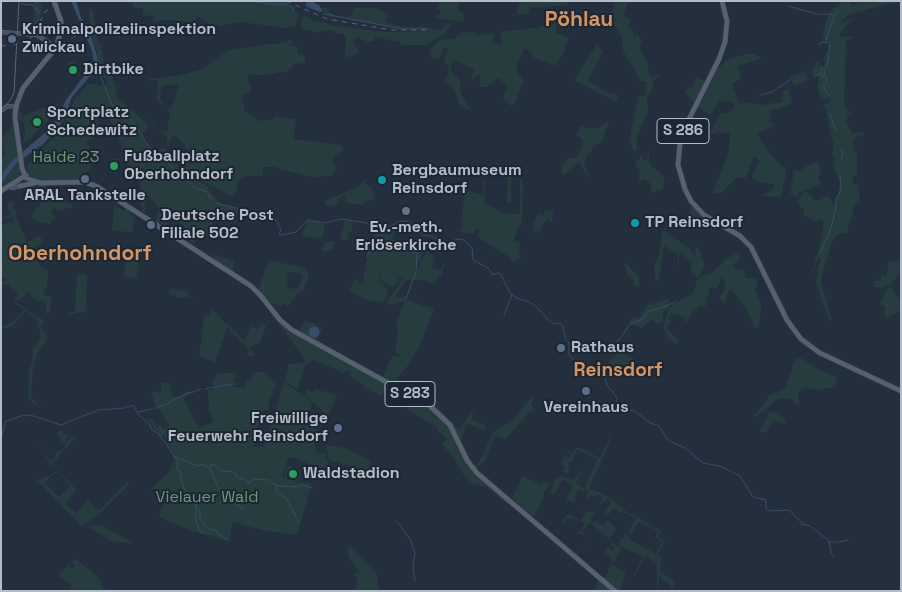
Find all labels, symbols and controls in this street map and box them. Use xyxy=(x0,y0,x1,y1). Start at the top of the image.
district label: Pöhlau xyxy=(545,7,613,33)
place label: Kriminalpolizeiinspektion Zwickau xyxy=(22,20,216,58)
marker: Kriminalpolizeiinspektion Zwickau xyxy=(6,33,18,45)
place label: Dirtbike xyxy=(83,60,144,80)
marker: Dirtbike xyxy=(67,64,79,76)
place label: Sportplatz Schedewitz xyxy=(47,103,137,141)
marker: Sportplatz Schedewitz xyxy=(31,116,43,128)
road number: S 286 xyxy=(657,118,709,144)
place label: Fußballplatz Oberhohndorf xyxy=(124,147,233,185)
park label: Halde 23 xyxy=(33,148,99,168)
marker: Fußballplatz Oberhohndorf xyxy=(108,160,120,172)
place label: Bergbaumuseum Reinsdorf xyxy=(392,161,522,199)
marker: ARAL Tankstelle xyxy=(79,173,91,185)
marker: Bergbaumuseum Reinsdorf xyxy=(376,174,388,186)
place label: ARAL Tankstelle xyxy=(24,186,146,206)
marker: Ev.-meth. Erlöserkirche xyxy=(400,205,412,217)
place label: Deutsche Post Filiale 502 xyxy=(161,206,274,244)
place label: TP Reinsdorf xyxy=(645,213,743,233)
marker: TP Reinsdorf xyxy=(629,217,641,229)
place label: Ev.-meth. Erlöserkirche xyxy=(356,218,456,256)
marker: Deutsche Post Filiale 502 xyxy=(145,219,157,231)
district label: Oberhohndorf xyxy=(8,241,152,267)
place label: Rathaus xyxy=(571,338,634,358)
marker: Rathaus xyxy=(555,342,567,354)
district label: Reinsdorf xyxy=(573,360,663,382)
road number: S 283 xyxy=(385,382,435,406)
marker: Vereinhaus xyxy=(580,385,592,397)
place label: Vereinhaus xyxy=(543,398,629,418)
place label: Freiwillige Feuerwehr Reinsdorf xyxy=(168,409,328,447)
marker: Freiwillige Feuerwehr Reinsdorf xyxy=(332,422,344,434)
place label: Waldstadion xyxy=(303,464,400,484)
marker: Waldstadion xyxy=(287,468,299,480)
park label: Vielauer Wald xyxy=(156,488,258,508)

